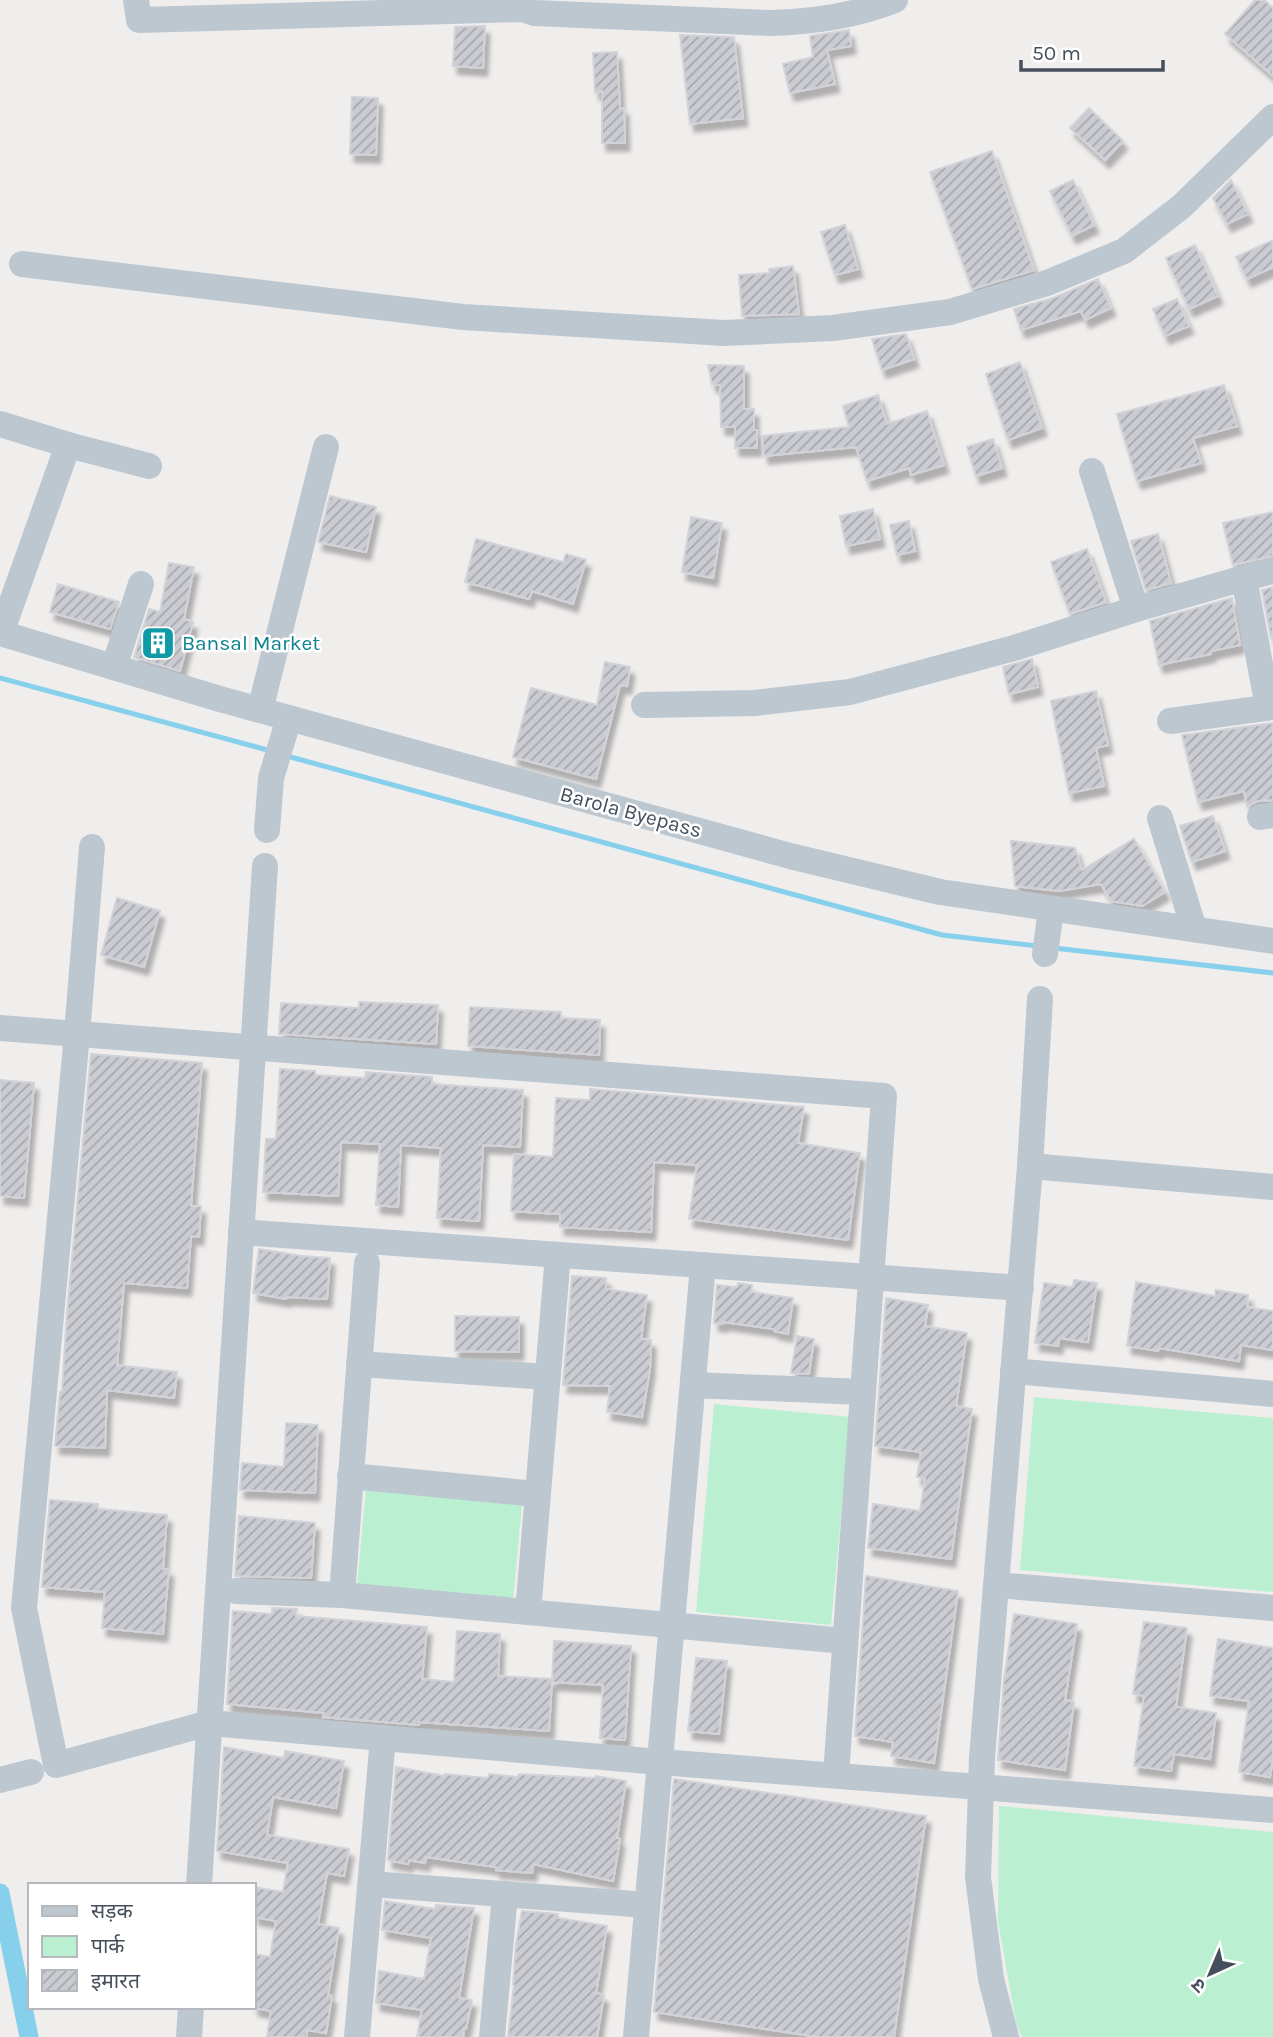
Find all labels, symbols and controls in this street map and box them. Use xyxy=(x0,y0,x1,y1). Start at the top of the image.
scale bar xyxy=(1021,28,1163,72)
text: 50 m xyxy=(1032,41,1081,65)
building icon: Bansal Market xyxy=(139,624,177,662)
place label: Bansal Market xyxy=(182,631,320,655)
street label: Barola Byepass xyxy=(558,782,704,842)
legend xyxy=(28,1883,256,2009)
text: सड़क xyxy=(91,1899,133,1923)
text: पार्क xyxy=(91,1934,125,1958)
north arrow xyxy=(1175,1939,1245,2009)
text: इमारत xyxy=(91,1969,141,1993)
text: उ xyxy=(1187,1973,1211,1997)

